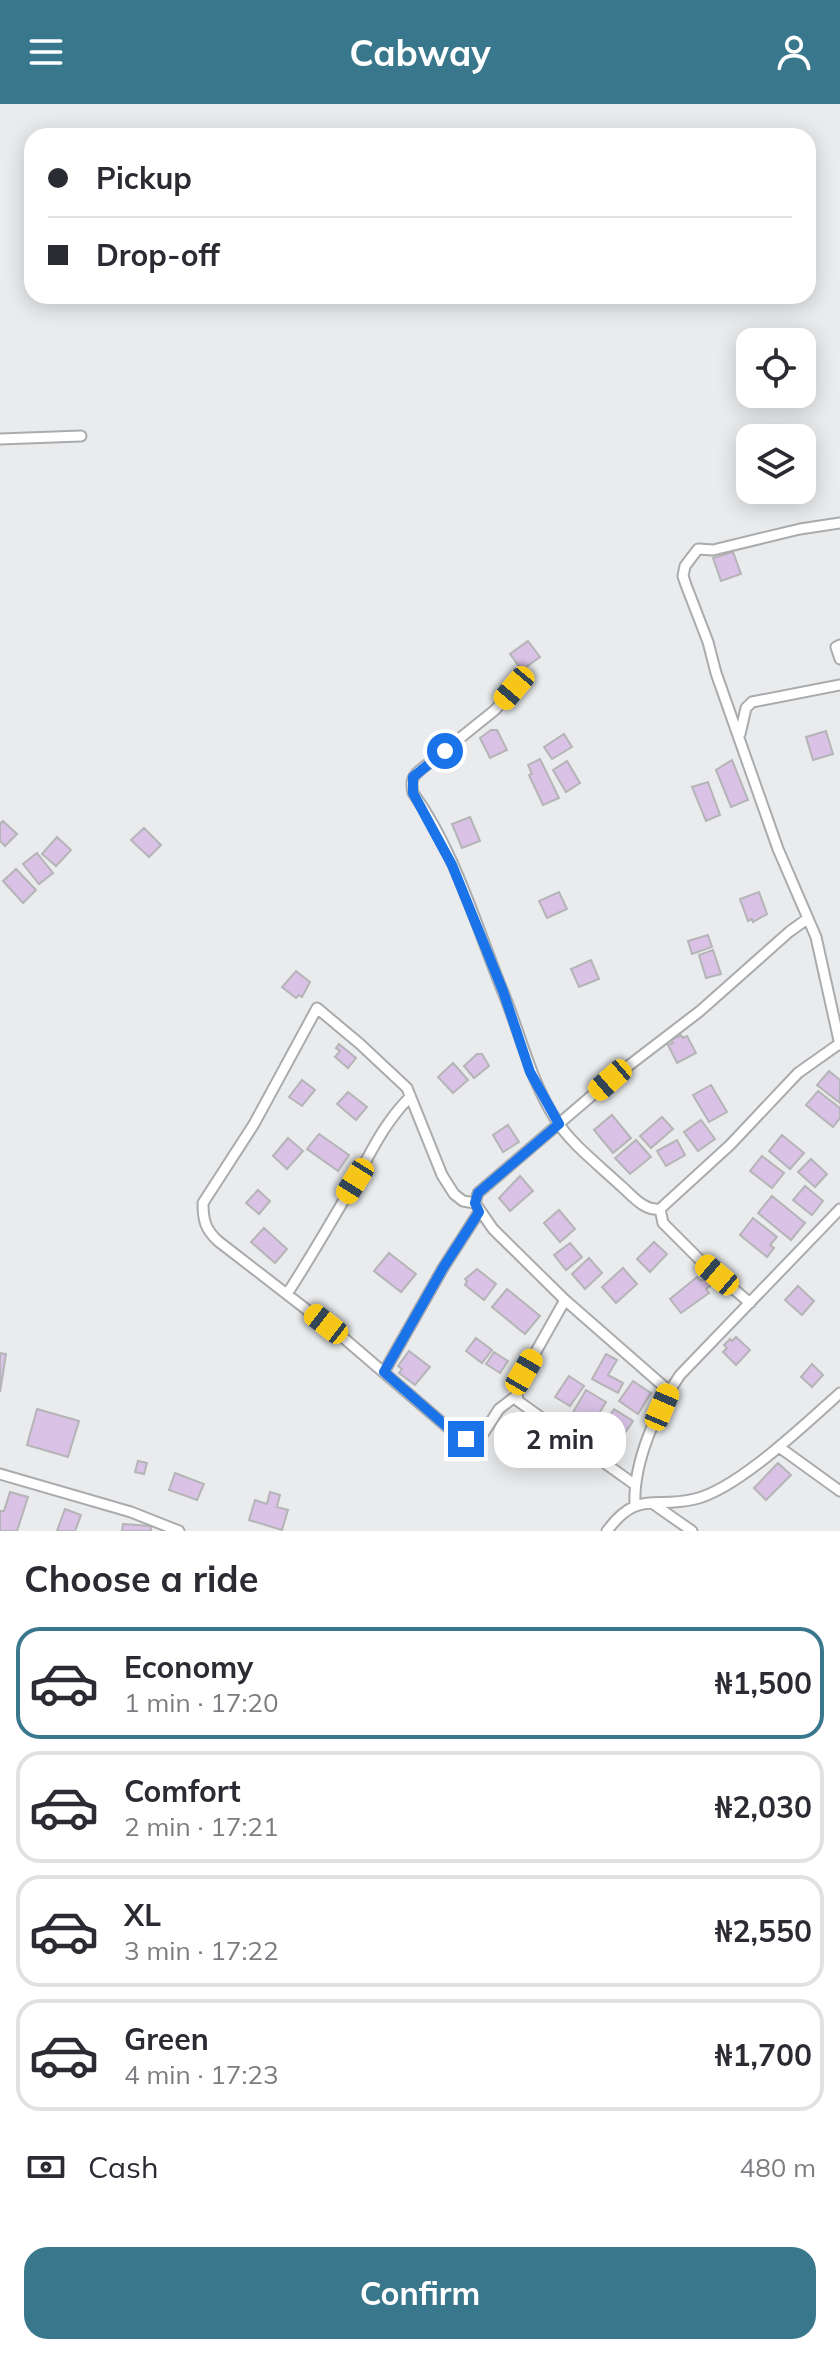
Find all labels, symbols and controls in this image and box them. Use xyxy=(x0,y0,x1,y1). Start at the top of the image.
icon: menu xyxy=(24,30,68,74)
text: Cabway xyxy=(349,30,491,75)
icon: person xyxy=(772,30,816,74)
text: Pickup xyxy=(96,159,192,197)
text: Drop-off xyxy=(96,236,220,274)
map controls xyxy=(736,328,816,504)
button: locate xyxy=(736,328,816,408)
button: layers xyxy=(736,424,816,504)
car xyxy=(489,662,539,714)
route start xyxy=(427,733,463,769)
car xyxy=(584,1055,636,1105)
car xyxy=(332,1154,378,1208)
car xyxy=(691,1250,743,1300)
car xyxy=(300,1300,352,1348)
car xyxy=(502,1345,546,1399)
car xyxy=(642,1380,682,1434)
callout: 2 min xyxy=(494,1411,626,1467)
route end xyxy=(448,1421,484,1457)
text: 2 min xyxy=(526,1423,594,1456)
text: Choose a ride xyxy=(24,1556,258,1601)
icon: car xyxy=(28,1647,100,1719)
text: Economy xyxy=(124,1648,253,1686)
text: ₦1,500 xyxy=(715,1664,812,1702)
text: 1 min · 17:20 xyxy=(124,1686,279,1719)
icon: car xyxy=(28,1771,100,1843)
text: Comfort xyxy=(124,1772,241,1810)
text: ₦2,030 xyxy=(715,1788,812,1826)
text: 2 min · 17:21 xyxy=(124,1810,279,1843)
icon: car xyxy=(28,1895,100,1967)
text: XL xyxy=(124,1896,161,1934)
text: ₦2,550 xyxy=(715,1912,812,1950)
text: 3 min · 17:22 xyxy=(124,1934,279,1967)
icon: car xyxy=(28,2019,100,2091)
text: Green xyxy=(124,2020,209,2058)
text: ₦1,700 xyxy=(715,2036,812,2074)
text: 4 min · 17:23 xyxy=(124,2058,279,2091)
icon: cash xyxy=(24,2145,68,2189)
text: Cash xyxy=(88,2148,159,2186)
text: 480 m xyxy=(740,2151,816,2184)
button: Confirm xyxy=(24,2247,816,2339)

